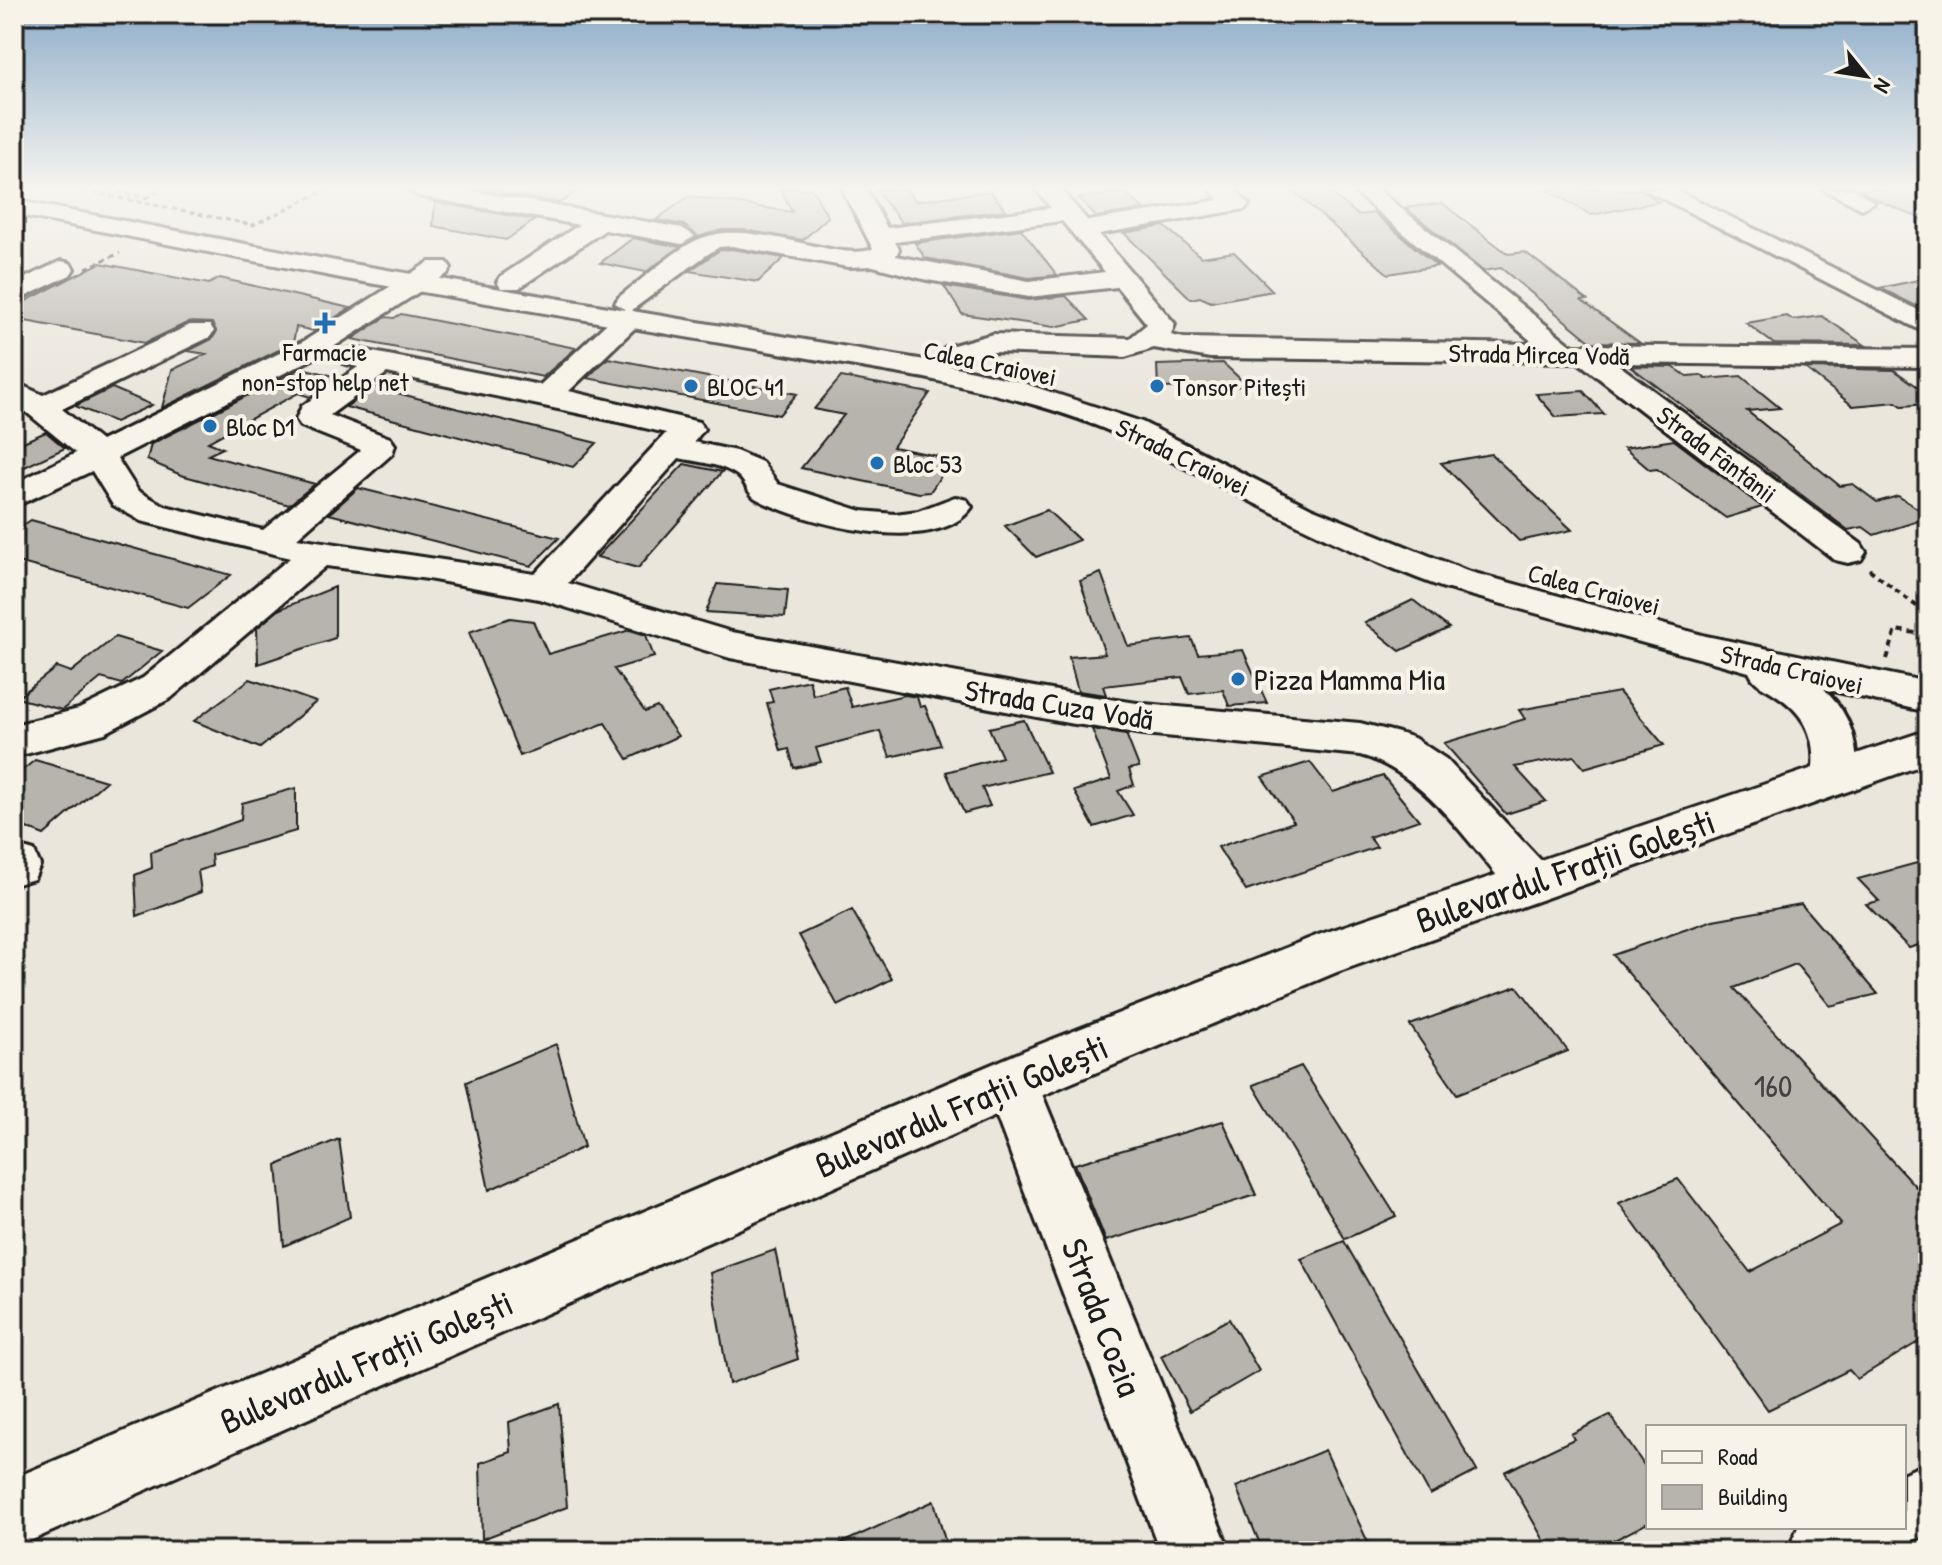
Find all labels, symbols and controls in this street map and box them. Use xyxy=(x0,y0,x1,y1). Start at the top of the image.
north arrow xyxy=(1826,36,1906,116)
text: N xyxy=(1867,73,1899,99)
marker: Farmacie non-stop help net xyxy=(316,314,334,332)
street label: Calea Craiovei xyxy=(920,332,1060,394)
place label: Farmacie non-stop help net xyxy=(241,334,410,399)
street label: Strada Mircea Vodă xyxy=(1448,335,1630,373)
place label: BLOC 41 xyxy=(707,369,784,404)
place label: Tonsor Pitești xyxy=(1173,369,1306,404)
marker: BLOC 41 xyxy=(682,377,700,395)
marker: Tonsor Pitești xyxy=(1148,377,1166,395)
street label: Strada Fântânii xyxy=(1650,397,1784,511)
place label: Bloc D1 xyxy=(226,409,294,444)
street label: Strada Craiovei xyxy=(1110,410,1256,504)
marker: Bloc D1 xyxy=(201,417,219,435)
place label: Bloc 53 xyxy=(893,446,962,481)
marker: Bloc 53 xyxy=(868,454,886,472)
street label: Calea Craiovei xyxy=(1524,555,1664,623)
street label: Strada Craiovei xyxy=(1718,636,1866,702)
place label: Pizza Mamma Mia xyxy=(1254,659,1445,699)
street label: Strada Cuza Vodă xyxy=(962,669,1156,739)
marker: Pizza Mamma Mia xyxy=(1229,670,1247,688)
street label: Bulevardul Frații Golești xyxy=(1409,796,1721,944)
street label: Bulevardul Frații Golești xyxy=(807,1021,1115,1189)
house number: 160 xyxy=(1754,1064,1792,1107)
street label: Strada Cozia xyxy=(1051,1231,1155,1403)
street label: Bulevardul Frații Golești xyxy=(212,1277,520,1445)
legend xyxy=(1646,1425,1906,1529)
text: Road xyxy=(1718,1440,1757,1472)
text: Building xyxy=(1718,1480,1788,1512)

